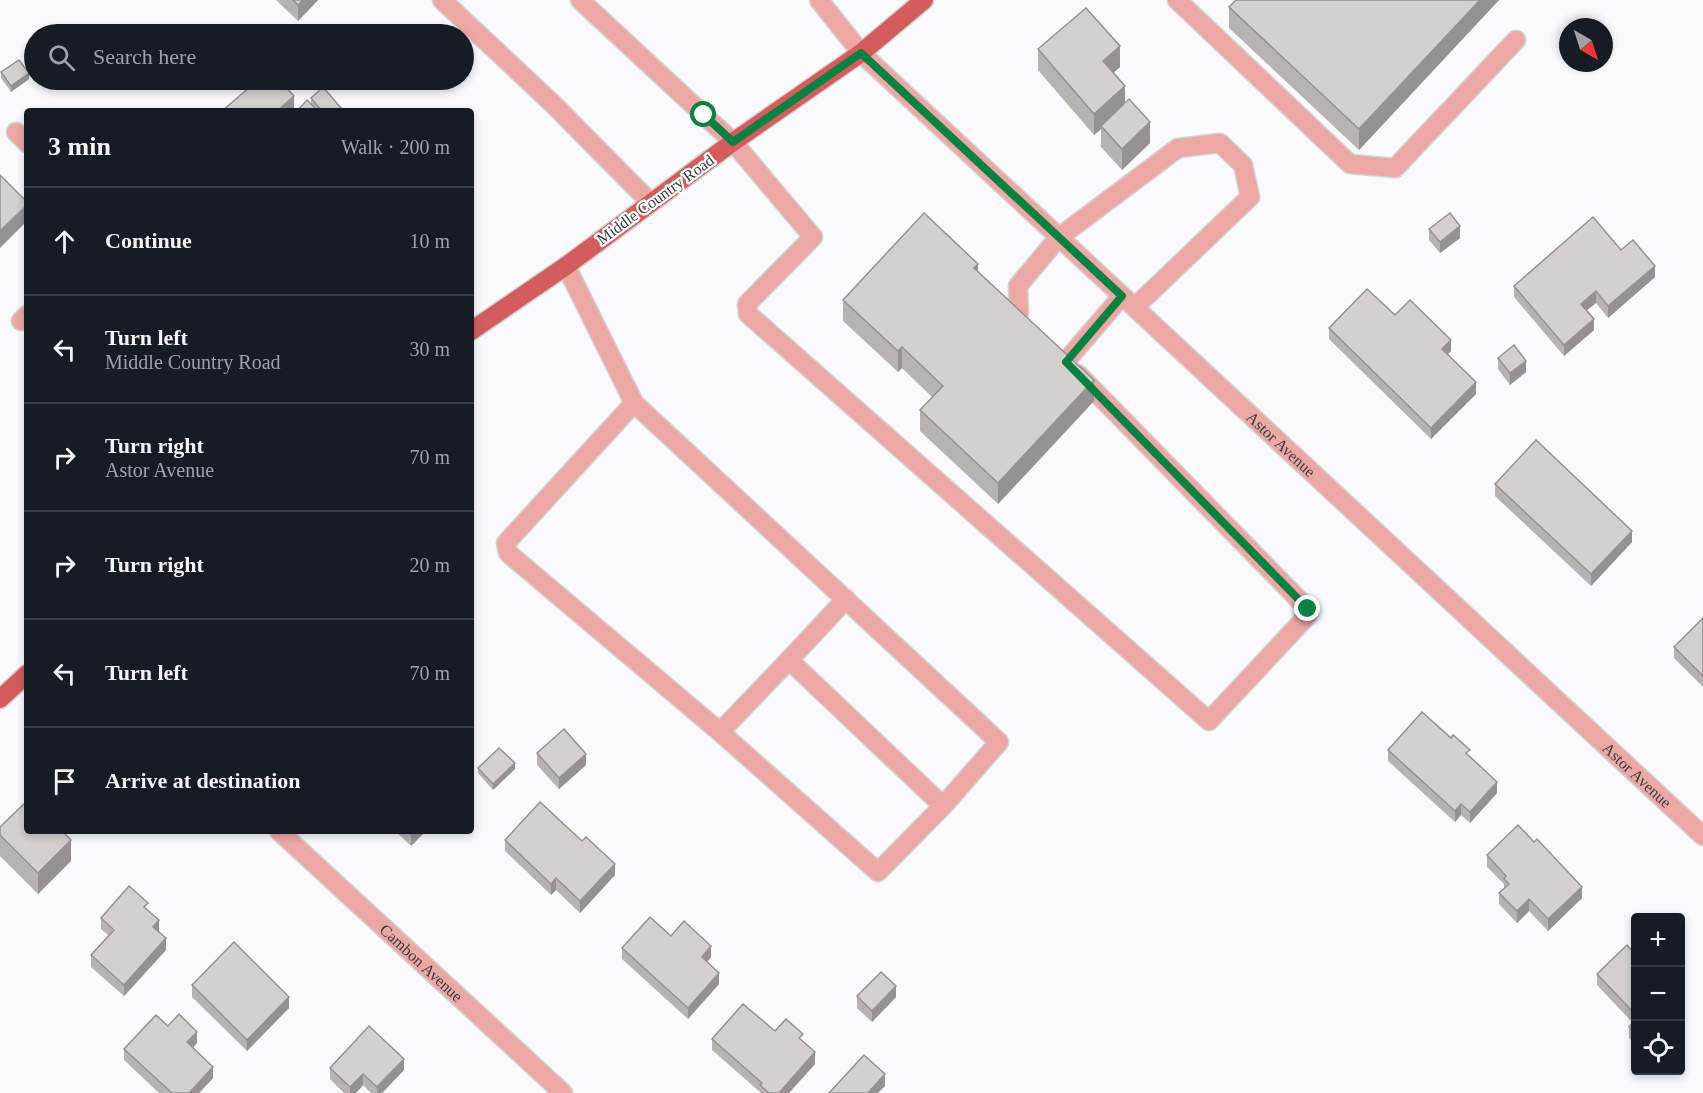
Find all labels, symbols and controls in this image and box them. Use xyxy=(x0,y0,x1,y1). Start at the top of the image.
north arrow xyxy=(1559,18,1613,72)
search box xyxy=(24,24,474,90)
icon: search xyxy=(45,41,78,74)
text: Search here xyxy=(93,44,196,69)
route start xyxy=(690,101,716,127)
text: 3 min xyxy=(48,132,111,161)
text: Walk · 200 m xyxy=(341,136,450,158)
street label: Middle Country Road xyxy=(593,151,718,248)
icon: ahead xyxy=(48,225,81,258)
text: Continue xyxy=(105,228,192,253)
text: 10 m xyxy=(409,230,450,252)
text: Turn left xyxy=(105,325,188,350)
icon: left xyxy=(48,333,81,366)
text: 30 m xyxy=(409,338,450,360)
text: Middle Country Road xyxy=(105,351,281,373)
street label: Astor Avenue xyxy=(1243,408,1319,480)
text: Turn right xyxy=(105,433,204,458)
icon: right xyxy=(48,441,81,474)
text: 70 m xyxy=(409,446,450,468)
text: Astor Avenue xyxy=(105,459,214,481)
icon: right xyxy=(48,549,81,582)
text: Turn right xyxy=(105,552,204,577)
text: 20 m xyxy=(409,554,450,576)
route end xyxy=(1294,595,1320,621)
icon: left xyxy=(48,657,81,690)
text: Turn left xyxy=(105,660,188,685)
text: 70 m xyxy=(409,662,450,684)
street label: Astor Avenue xyxy=(1599,739,1675,811)
icon: arrive xyxy=(48,765,81,798)
text: Arrive at destination xyxy=(105,768,301,793)
map controls xyxy=(1631,913,1685,1075)
button: + xyxy=(1631,913,1685,967)
street label: Cambon Avenue xyxy=(377,921,466,1005)
button: − xyxy=(1631,967,1685,1021)
button: locate xyxy=(1631,1021,1685,1075)

